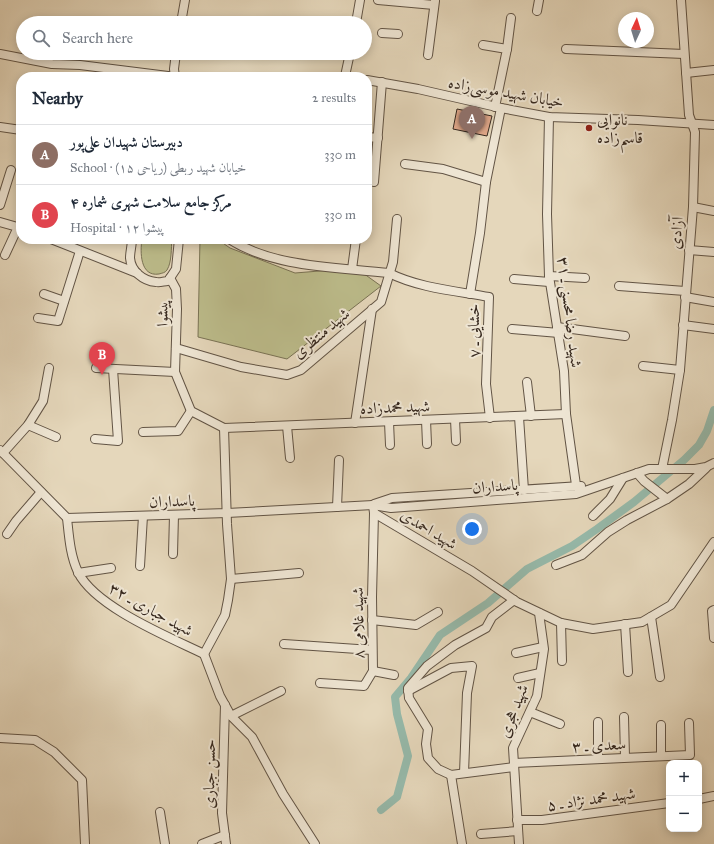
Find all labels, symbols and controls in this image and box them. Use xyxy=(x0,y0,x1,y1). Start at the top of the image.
north arrow xyxy=(618,12,654,48)
search box xyxy=(16,16,372,60)
icon: search xyxy=(30,27,52,49)
text: Search here xyxy=(62,29,133,47)
street label: خیابان شهید موسی‌زاده xyxy=(446,72,565,113)
text: Nearby xyxy=(32,88,83,109)
text: 2 results xyxy=(312,90,356,106)
pin: A xyxy=(459,106,485,139)
place label: نانوایی قاسم‌زاده xyxy=(597,110,643,154)
marker: نانوایی قاسم‌زاده xyxy=(584,123,594,133)
text: دبیرستان شهیدان علی‌پور xyxy=(70,133,183,151)
text: A xyxy=(41,147,49,163)
text: 330 m xyxy=(324,147,356,163)
text: School · خیابان شهید ربطی (ریاحی ۱۵) xyxy=(70,160,246,176)
text: مرکز جامع سلامت شهری شماره ۴ xyxy=(70,193,232,211)
text: B xyxy=(41,207,49,223)
text: 330 m xyxy=(324,207,356,223)
street label: آزادی xyxy=(665,214,687,250)
text: Hospital · پیشوا ۱۲ xyxy=(70,220,164,236)
street label: شهید رضا محسنی ـ ۳۱ xyxy=(552,256,586,369)
street label: پیشوا xyxy=(152,299,174,327)
street label: شهید منتظری xyxy=(289,304,354,363)
street label: خشایی ـ ۷ xyxy=(464,304,484,358)
pin: B xyxy=(89,342,115,375)
street label: شهید محمدزاده xyxy=(360,396,430,419)
street label: پاسداران xyxy=(471,475,520,499)
street label: پاسداران xyxy=(149,491,196,513)
street label: شهید احمدی xyxy=(397,505,461,554)
your location xyxy=(462,519,482,539)
street label: شهید جباری ـ ۳۲ xyxy=(105,578,196,641)
street label: ۸ شهید غلامی xyxy=(348,587,369,659)
street label: شهید هجری xyxy=(494,682,533,741)
street label: سعدی ـ ۳ xyxy=(572,734,626,756)
street label: حسن جباری xyxy=(199,739,221,809)
map controls xyxy=(666,760,702,832)
button: + xyxy=(666,760,702,796)
street label: شهید محمد نژاد ـ ۵ xyxy=(546,783,637,816)
button: − xyxy=(666,796,702,832)

